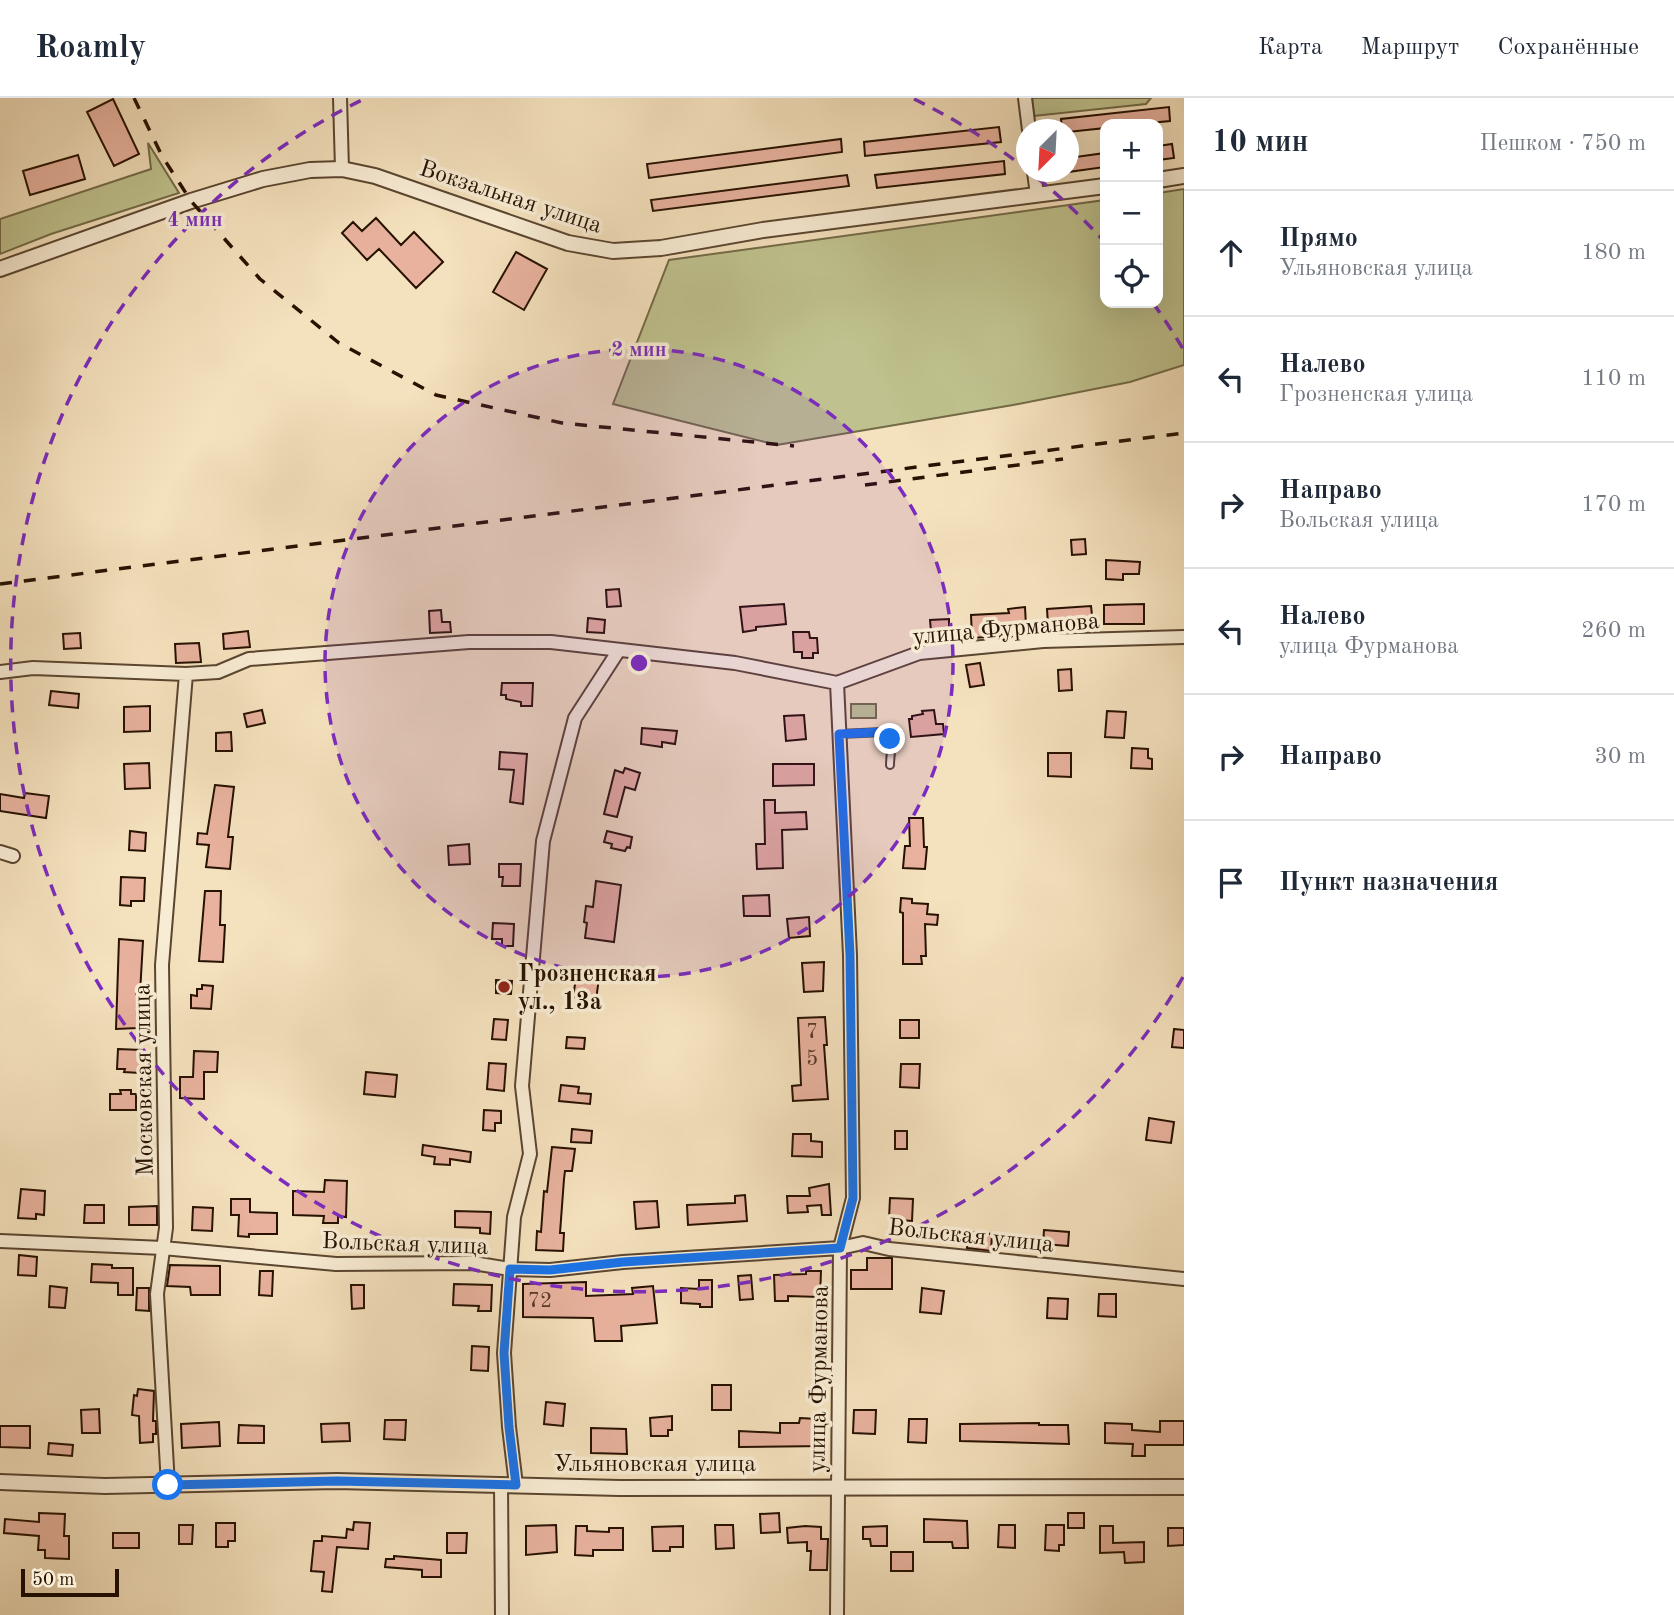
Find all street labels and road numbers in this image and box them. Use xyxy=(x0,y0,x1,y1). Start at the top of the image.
street label: Вокзальная улица xyxy=(416,157,605,239)
street label: улица Фурманова xyxy=(912,610,1101,650)
street label: Московская улица xyxy=(131,983,159,1177)
street label: Вольская улица xyxy=(887,1216,1055,1258)
street label: Вольская улица xyxy=(321,1230,489,1260)
street label: улица Фурманова xyxy=(806,1285,834,1473)
street label: Ульяновская улица xyxy=(554,1453,756,1477)

